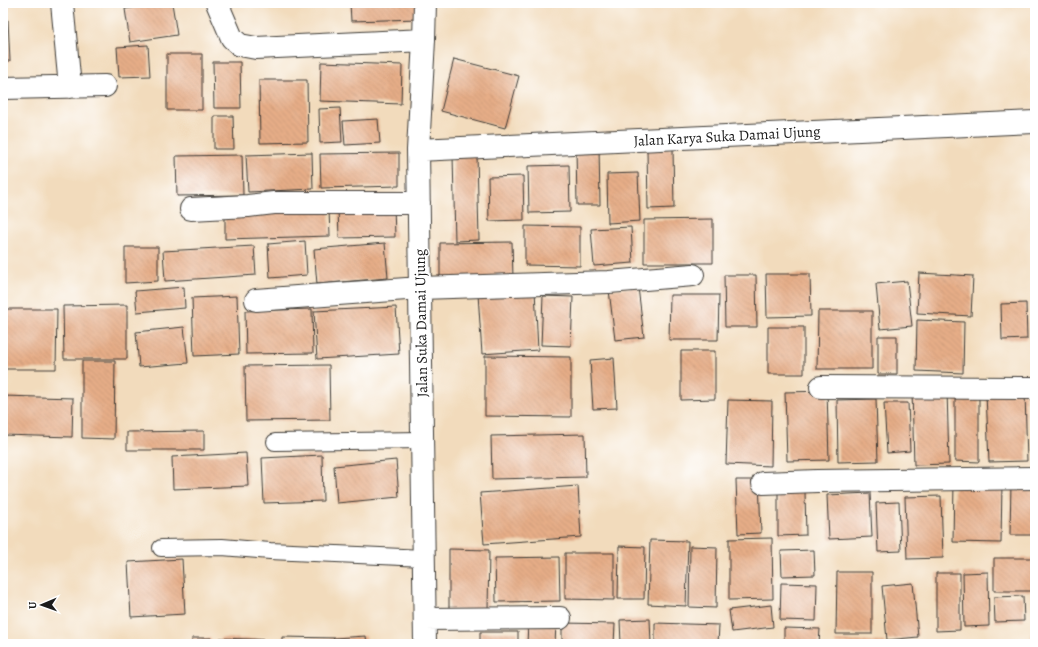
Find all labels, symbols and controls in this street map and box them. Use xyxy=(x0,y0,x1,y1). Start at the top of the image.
street label: Jalan Karya Suka Damai Ujung xyxy=(633,121,821,151)
street label: Jalan Suka Damai Ujung xyxy=(410,248,432,397)
north arrow xyxy=(22,585,62,625)
text: U xyxy=(25,601,40,609)

